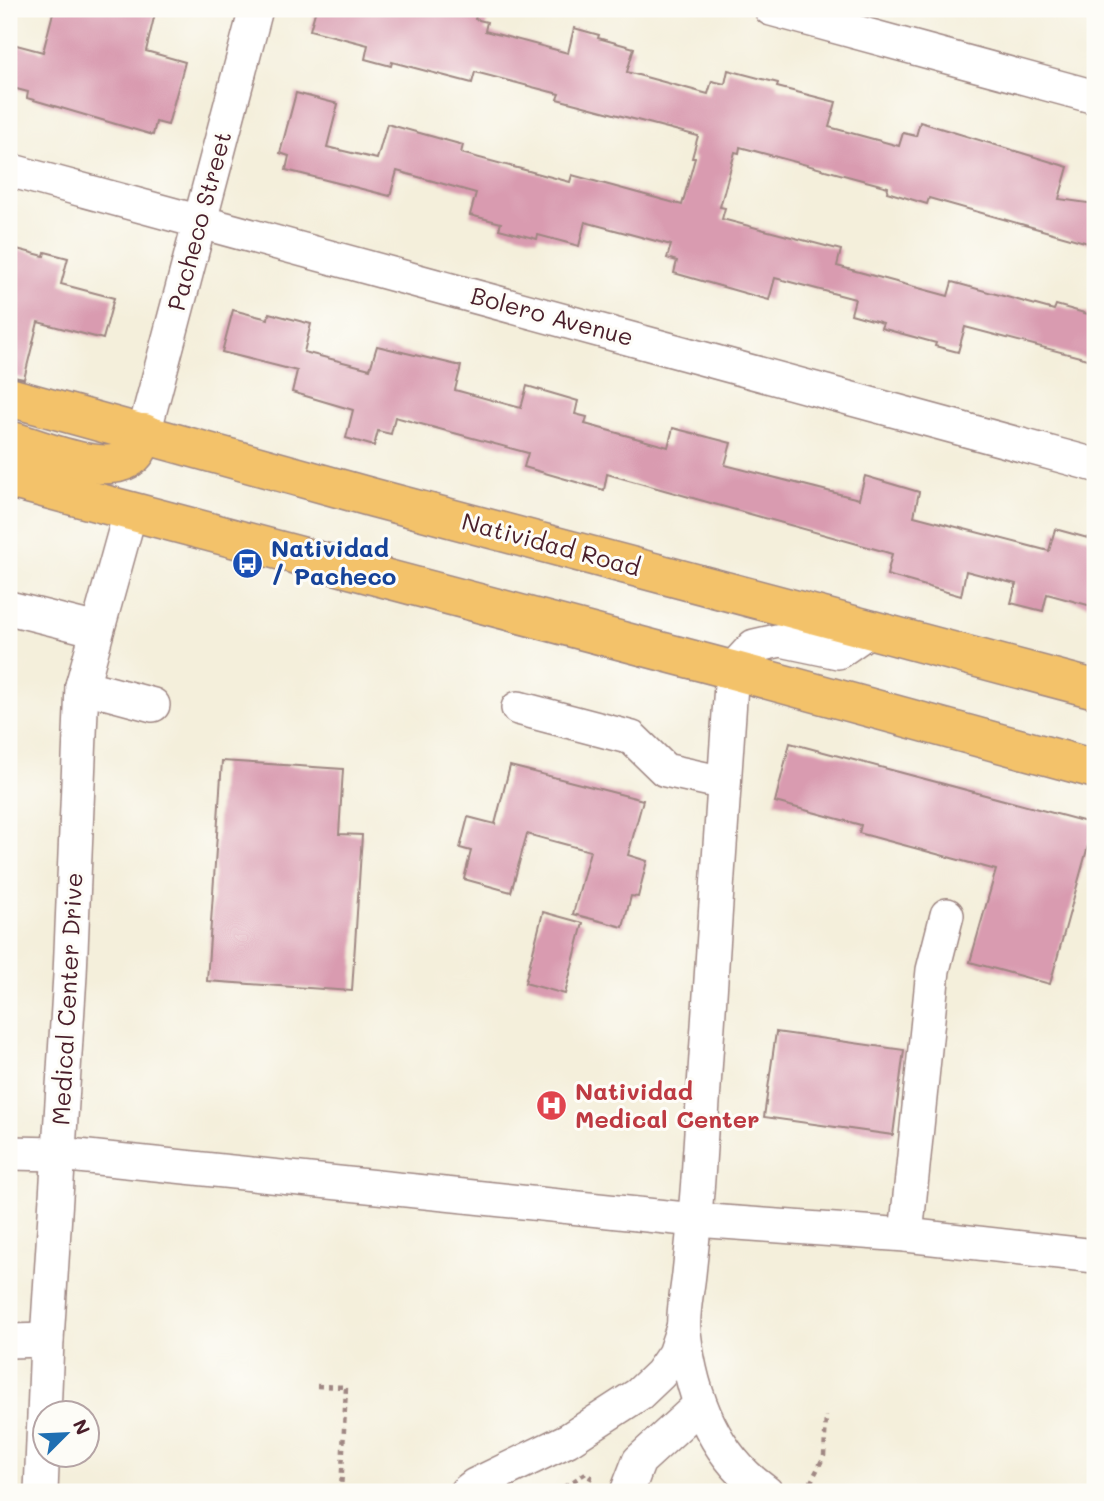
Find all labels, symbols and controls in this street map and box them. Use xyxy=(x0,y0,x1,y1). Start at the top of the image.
street label: Pacheco Street xyxy=(160,127,237,314)
street label: Bolero Avenue xyxy=(468,279,637,352)
street label: Natividad Road xyxy=(459,505,644,582)
place label: Natividad / Pacheco xyxy=(271,532,396,591)
bus stop icon: Natividad / Pacheco xyxy=(231,546,265,580)
street label: Medical Center Drive xyxy=(44,872,89,1126)
place label: Natividad Medical Center xyxy=(575,1075,760,1134)
hospital icon: Natividad Medical Center xyxy=(535,1089,569,1123)
north arrow xyxy=(32,1400,102,1470)
text: N xyxy=(68,1415,96,1439)

